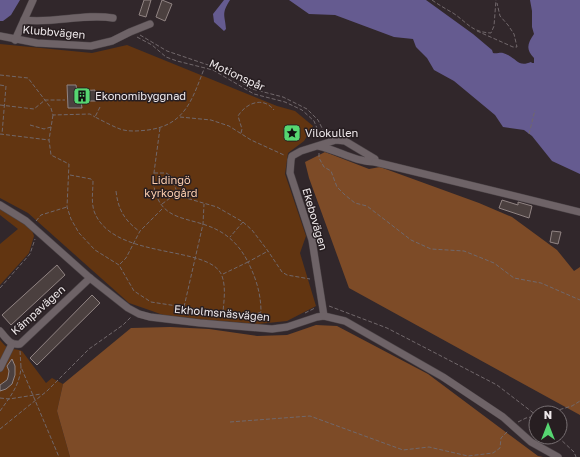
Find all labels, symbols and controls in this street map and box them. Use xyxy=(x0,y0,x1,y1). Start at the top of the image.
street label: Klubbvägen xyxy=(22,22,86,41)
street label: Motionspår xyxy=(207,56,268,93)
building icon: Ekonomibyggnad xyxy=(72,86,92,106)
place label: Ekonomibyggnad xyxy=(95,89,186,102)
place icon: Vilokullen xyxy=(282,123,302,143)
place label: Vilokullen xyxy=(305,126,358,139)
park label: Lidingö kyrkogård xyxy=(144,173,198,199)
street label: Ekebovägen xyxy=(300,186,331,252)
street label: Kämpavägen xyxy=(8,282,67,337)
street label: Ekholmsnäsvägen xyxy=(174,302,271,323)
north arrow xyxy=(528,405,568,445)
text: N xyxy=(544,408,552,421)

